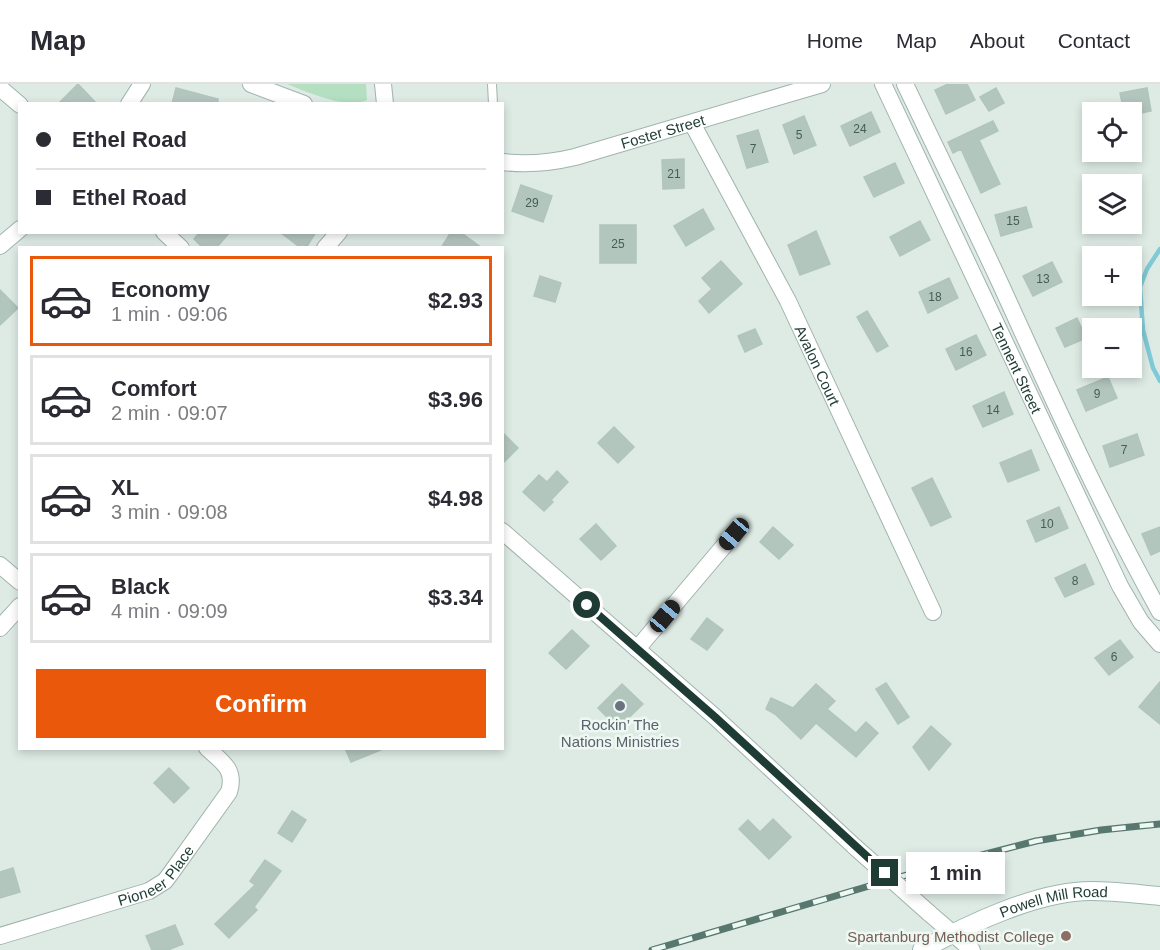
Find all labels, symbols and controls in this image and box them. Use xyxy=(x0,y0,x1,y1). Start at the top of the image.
text: Map xyxy=(30,25,86,56)
text: Home xyxy=(807,29,863,52)
text: Map xyxy=(896,29,937,52)
text: About xyxy=(970,29,1025,52)
text: Contact xyxy=(1058,29,1130,52)
map controls xyxy=(1082,102,1142,378)
button: locate xyxy=(1082,102,1142,162)
street label: Foster Street xyxy=(619,110,707,152)
house number: 24 xyxy=(853,122,867,136)
text: Ethel Road xyxy=(72,127,187,152)
house number: 5 xyxy=(796,128,803,142)
house number: 7 xyxy=(750,142,757,156)
house number: 21 xyxy=(667,167,681,181)
button: layers xyxy=(1082,174,1142,234)
text: Ethel Road xyxy=(72,185,187,210)
house number: 29 xyxy=(525,196,539,210)
house number: 15 xyxy=(1006,214,1020,228)
house number: 25 xyxy=(611,237,625,251)
button: + xyxy=(1082,246,1142,306)
house number: 13 xyxy=(1036,272,1050,286)
icon: car xyxy=(39,274,93,328)
text: Economy xyxy=(111,277,210,302)
text: $2.93 xyxy=(428,288,483,313)
house number: 18 xyxy=(928,290,942,304)
text: 1 min · 09:06 xyxy=(111,303,228,325)
button: − xyxy=(1082,318,1142,378)
street label: Tennent Street xyxy=(989,320,1046,416)
street label: Avalon Court xyxy=(792,322,844,409)
house number: 16 xyxy=(959,345,973,359)
icon: car xyxy=(39,373,93,427)
text: Comfort xyxy=(111,376,197,401)
text: $3.96 xyxy=(428,387,483,412)
house number: 9 xyxy=(1094,387,1101,401)
text: 2 min · 09:07 xyxy=(111,402,228,424)
house number: 14 xyxy=(986,403,1000,417)
house number: 7 xyxy=(1121,443,1128,457)
icon: car xyxy=(39,472,93,526)
text: XL xyxy=(111,475,139,500)
text: $4.98 xyxy=(428,486,483,511)
text: 3 min · 09:08 xyxy=(111,501,228,523)
car xyxy=(716,514,752,554)
house number: 10 xyxy=(1040,517,1054,531)
icon: car xyxy=(39,571,93,625)
text: Black xyxy=(111,574,170,599)
house number: 8 xyxy=(1072,574,1079,588)
text: $3.34 xyxy=(428,585,483,610)
route start xyxy=(573,591,600,618)
car xyxy=(647,596,683,636)
text: 4 min · 09:09 xyxy=(111,600,228,622)
house number: 6 xyxy=(1111,650,1118,664)
button: Confirm xyxy=(36,669,486,738)
marker: Rockin’ The Nations Ministries xyxy=(613,699,627,713)
place label: Rockin’ The Nations Ministries xyxy=(561,716,679,750)
street label: Pioneer Place xyxy=(116,842,197,908)
callout: 1 min xyxy=(906,852,1005,894)
route end xyxy=(871,859,898,886)
text: 1 min xyxy=(929,862,982,884)
street label: Powell Mill Road xyxy=(997,882,1108,920)
place label: Spartanburg Methodist College xyxy=(847,928,1054,945)
marker: Spartanburg Methodist College xyxy=(1059,929,1073,943)

